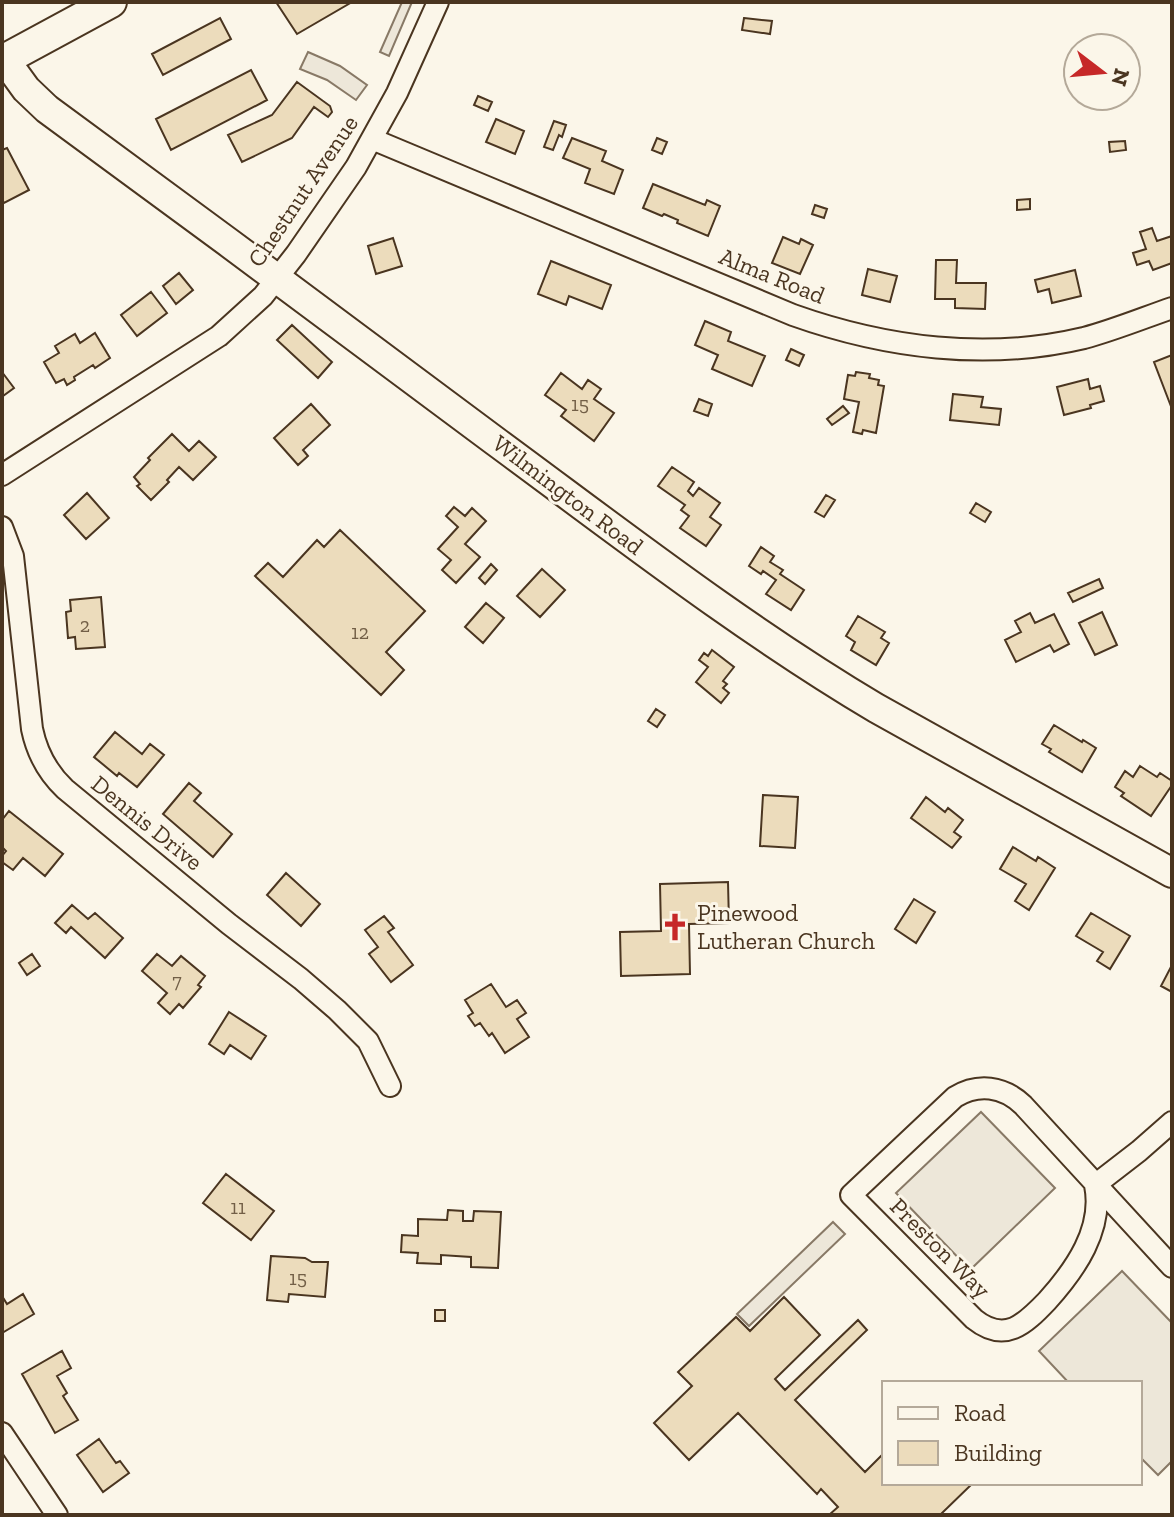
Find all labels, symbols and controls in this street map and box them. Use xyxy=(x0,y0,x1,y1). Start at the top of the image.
north arrow xyxy=(1062,32,1142,112)
text: N xyxy=(1105,66,1136,89)
street label: Chestnut Avenue xyxy=(241,109,364,272)
street label: Alma Road xyxy=(715,241,829,310)
house number: 15 xyxy=(571,392,589,416)
street label: Wilmington Road xyxy=(487,428,649,561)
house number: 2 xyxy=(80,613,90,637)
house number: 12 xyxy=(351,620,369,644)
street label: Dennis Drive xyxy=(86,769,209,876)
place label: Pinewood Lutheran Church xyxy=(697,898,875,955)
church icon: Pinewood Lutheran Church xyxy=(660,912,690,942)
house number: 7 xyxy=(172,969,182,993)
street label: Preston Way xyxy=(884,1191,997,1304)
house number: 11 xyxy=(230,1195,246,1219)
house number: 15 xyxy=(289,1266,307,1290)
legend xyxy=(882,1381,1142,1485)
text: Road xyxy=(954,1398,1006,1427)
text: Building xyxy=(954,1438,1042,1467)

